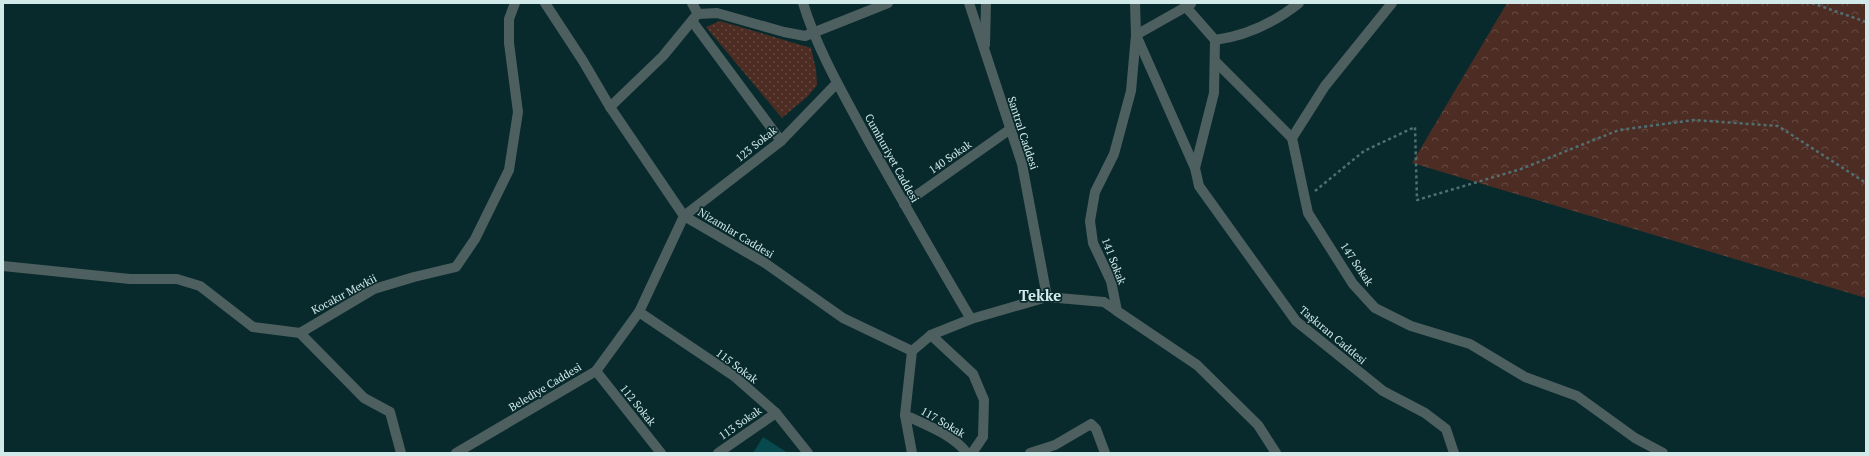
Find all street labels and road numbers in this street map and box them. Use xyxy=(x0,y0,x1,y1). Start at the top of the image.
street label: Santral Caddesi xyxy=(1005,95,1041,171)
street label: Cumhuriyet Caddesi xyxy=(862,111,922,205)
street label: 123 Sokak xyxy=(732,123,780,165)
street label: 140 Sokak xyxy=(926,137,974,177)
street label: Nizamlar Caddesi xyxy=(696,205,776,261)
street label: 141 Sokak xyxy=(1099,236,1129,287)
street label: 147 Sokak xyxy=(1337,240,1377,289)
street label: Kocakır Mevkii xyxy=(309,271,379,317)
street label: Taşkıran Caddesi xyxy=(1297,303,1369,367)
street label: 115 Sokak xyxy=(713,346,761,387)
street label: Belediye Caddesi xyxy=(506,360,584,414)
street label: 112 Sokak xyxy=(617,381,659,429)
street label: 113 Sokak xyxy=(716,403,764,443)
street label: 117 Sokak xyxy=(918,404,968,441)

